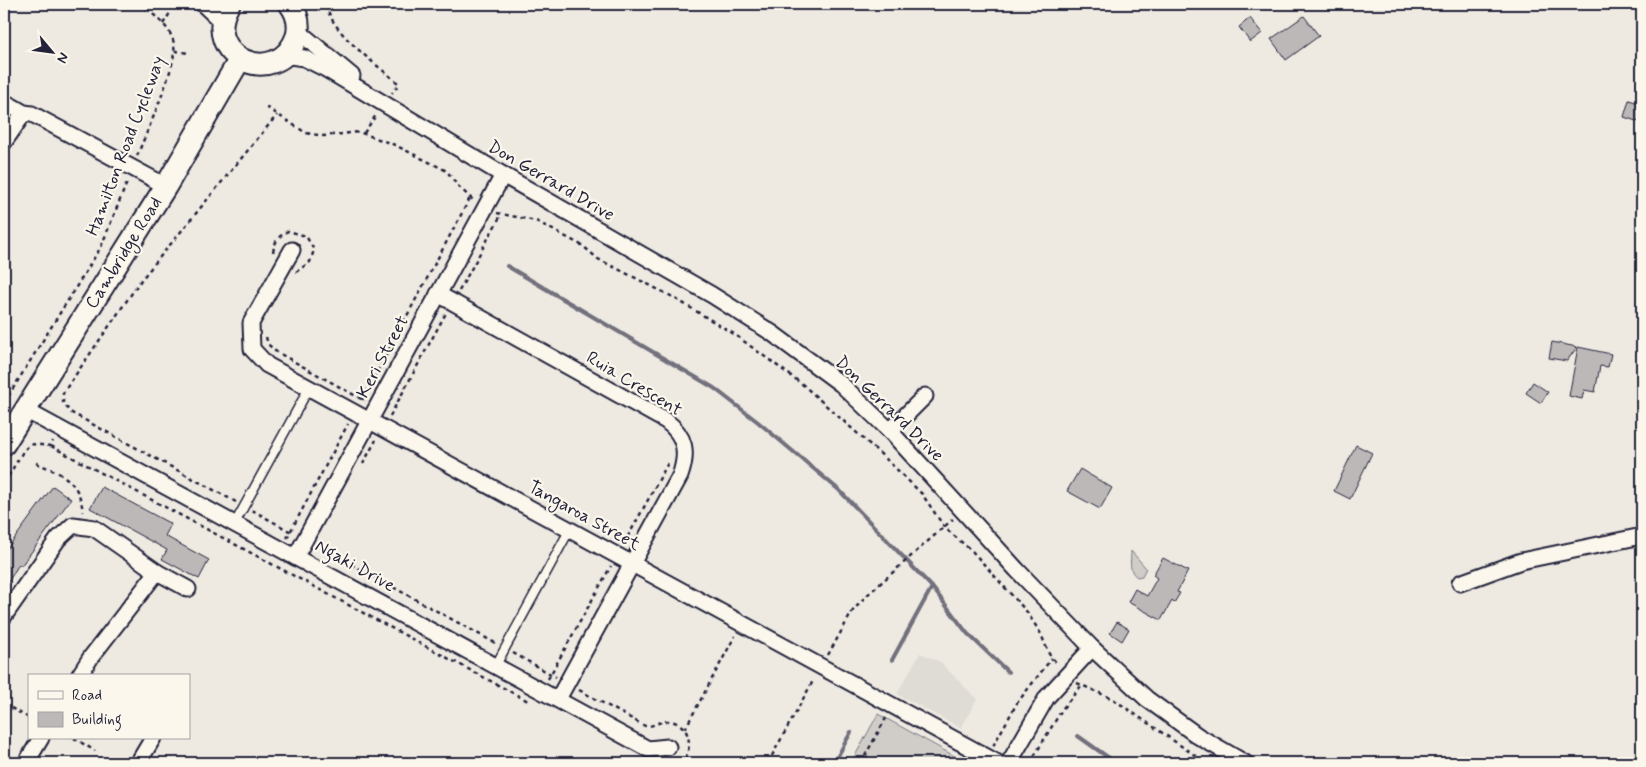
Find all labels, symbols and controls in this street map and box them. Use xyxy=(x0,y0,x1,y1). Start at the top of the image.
north arrow xyxy=(28,28,78,78)
text: N xyxy=(52,49,73,66)
street label: Hamilton Road Cycleway xyxy=(81,53,171,239)
street label: Don Gerrard Drive xyxy=(483,135,619,227)
street label: Cambridge Road xyxy=(80,192,169,314)
street label: Keri Street xyxy=(351,311,415,403)
street label: Ruia Crescent xyxy=(582,346,686,422)
street label: Don Gerrard Drive xyxy=(829,351,949,467)
street label: Tangaroa Street xyxy=(523,475,645,558)
street label: Ngaki Drive xyxy=(310,534,399,600)
legend xyxy=(28,674,190,740)
text: Road xyxy=(72,686,102,706)
text: Building xyxy=(72,710,122,731)

